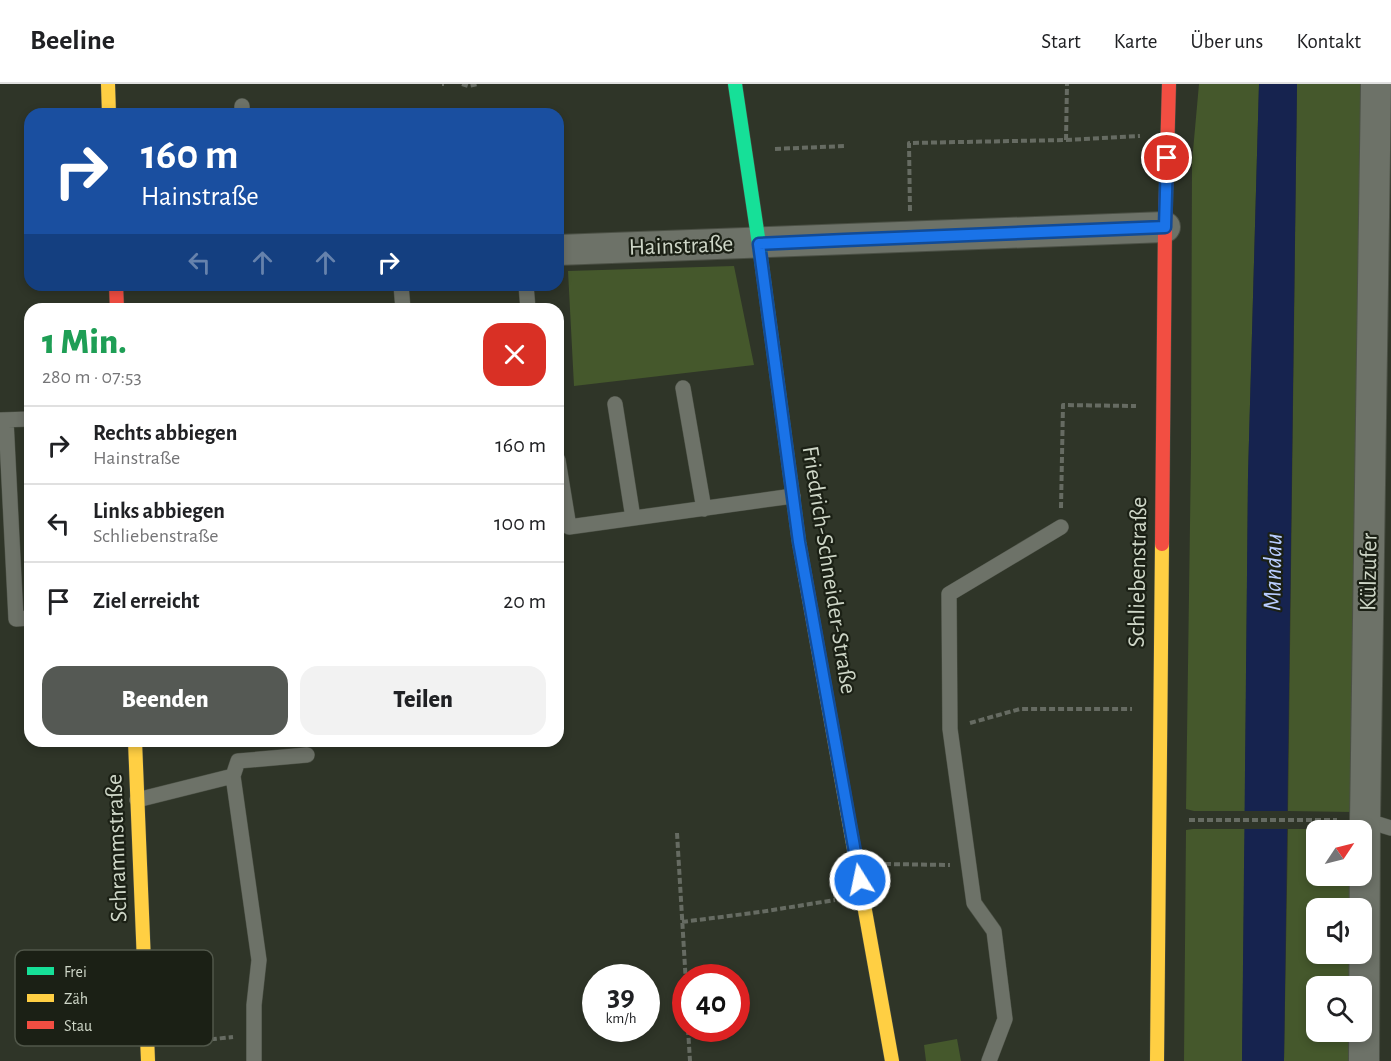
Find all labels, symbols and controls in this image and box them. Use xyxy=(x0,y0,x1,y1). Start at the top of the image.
text: Beeline xyxy=(30,27,115,55)
text: Start xyxy=(1041,31,1081,52)
text: Karte xyxy=(1114,31,1157,52)
text: Über uns xyxy=(1190,31,1263,52)
text: Kontakt xyxy=(1296,31,1361,52)
icon: right xyxy=(42,132,120,210)
pin xyxy=(1141,132,1192,183)
text: 160 m xyxy=(141,134,239,176)
icon: arrive xyxy=(1150,141,1183,174)
text: Hainstraße xyxy=(141,183,259,210)
street label: Hainstraße xyxy=(628,232,734,260)
icon: left xyxy=(183,246,216,279)
icon: ahead xyxy=(246,246,279,279)
icon: ahead xyxy=(309,246,342,279)
icon: right xyxy=(372,246,405,279)
button: close xyxy=(483,323,546,386)
text: 1 Min. xyxy=(42,324,127,360)
text: 280 m · 07:53 xyxy=(42,367,142,387)
text: Rechts abbiegen xyxy=(93,422,237,444)
icon: right xyxy=(42,429,75,462)
text: 160 m xyxy=(495,434,546,456)
street label: Friedrich-Schneider-Straße xyxy=(798,444,860,696)
text: Hainstraße xyxy=(93,448,180,468)
street label: Schliebenstraße xyxy=(1125,496,1151,648)
text: Links abbiegen xyxy=(93,500,225,522)
icon: left xyxy=(42,507,75,540)
text: 100 m xyxy=(494,512,546,534)
text: Schliebenstraße xyxy=(93,526,219,546)
street label: Külzufer xyxy=(1356,532,1382,611)
water label: Mandau xyxy=(1259,533,1287,611)
icon: arrive xyxy=(42,585,75,618)
text: Ziel erreicht xyxy=(93,590,200,612)
text: 20 m xyxy=(503,590,546,612)
button: Beenden xyxy=(42,666,288,735)
button: Teilen xyxy=(300,666,546,735)
street label: Schrammstraße xyxy=(102,773,132,923)
north arrow xyxy=(1306,820,1372,886)
map controls xyxy=(1306,820,1372,1042)
position arrow xyxy=(828,848,892,912)
button: sound xyxy=(1306,898,1372,964)
legend xyxy=(15,950,213,1046)
text: Frei xyxy=(64,964,87,980)
speed limit sign: 40 xyxy=(672,964,750,1042)
button: search xyxy=(1306,976,1372,1042)
text: 39 xyxy=(607,981,635,1011)
text: Zäh xyxy=(64,991,88,1007)
text: km/h xyxy=(606,1011,636,1026)
text: Stau xyxy=(64,1018,92,1034)

